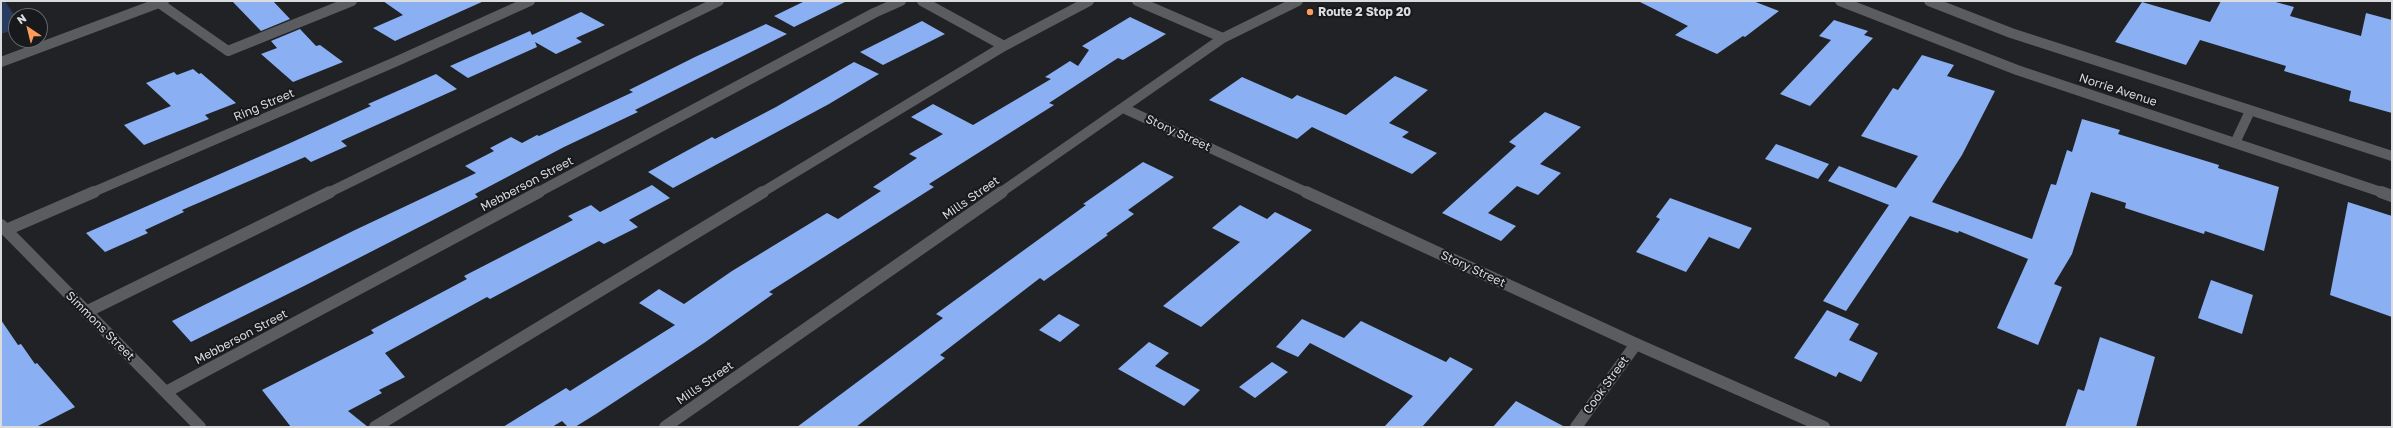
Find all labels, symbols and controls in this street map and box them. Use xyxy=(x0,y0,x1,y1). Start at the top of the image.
place label: Route 2 Stop 20 xyxy=(1318,5,1411,19)
marker: Route 2 Stop 20 xyxy=(1305,7,1315,17)
north arrow xyxy=(8,8,48,48)
text: N xyxy=(14,11,29,26)
street label: Norrie Avenue xyxy=(2077,71,2159,109)
street label: Ring Street xyxy=(231,86,297,124)
street label: Story Street xyxy=(1143,112,1213,154)
street label: Mebberson Street xyxy=(478,153,576,215)
street label: Mills Street xyxy=(940,173,1002,223)
street label: Story Street xyxy=(1438,248,1508,290)
street label: Simmons Street xyxy=(63,289,137,363)
street label: Mebberson Street xyxy=(192,306,290,368)
street label: Cook Street xyxy=(1580,353,1632,417)
street label: Mills Street xyxy=(674,358,736,408)

